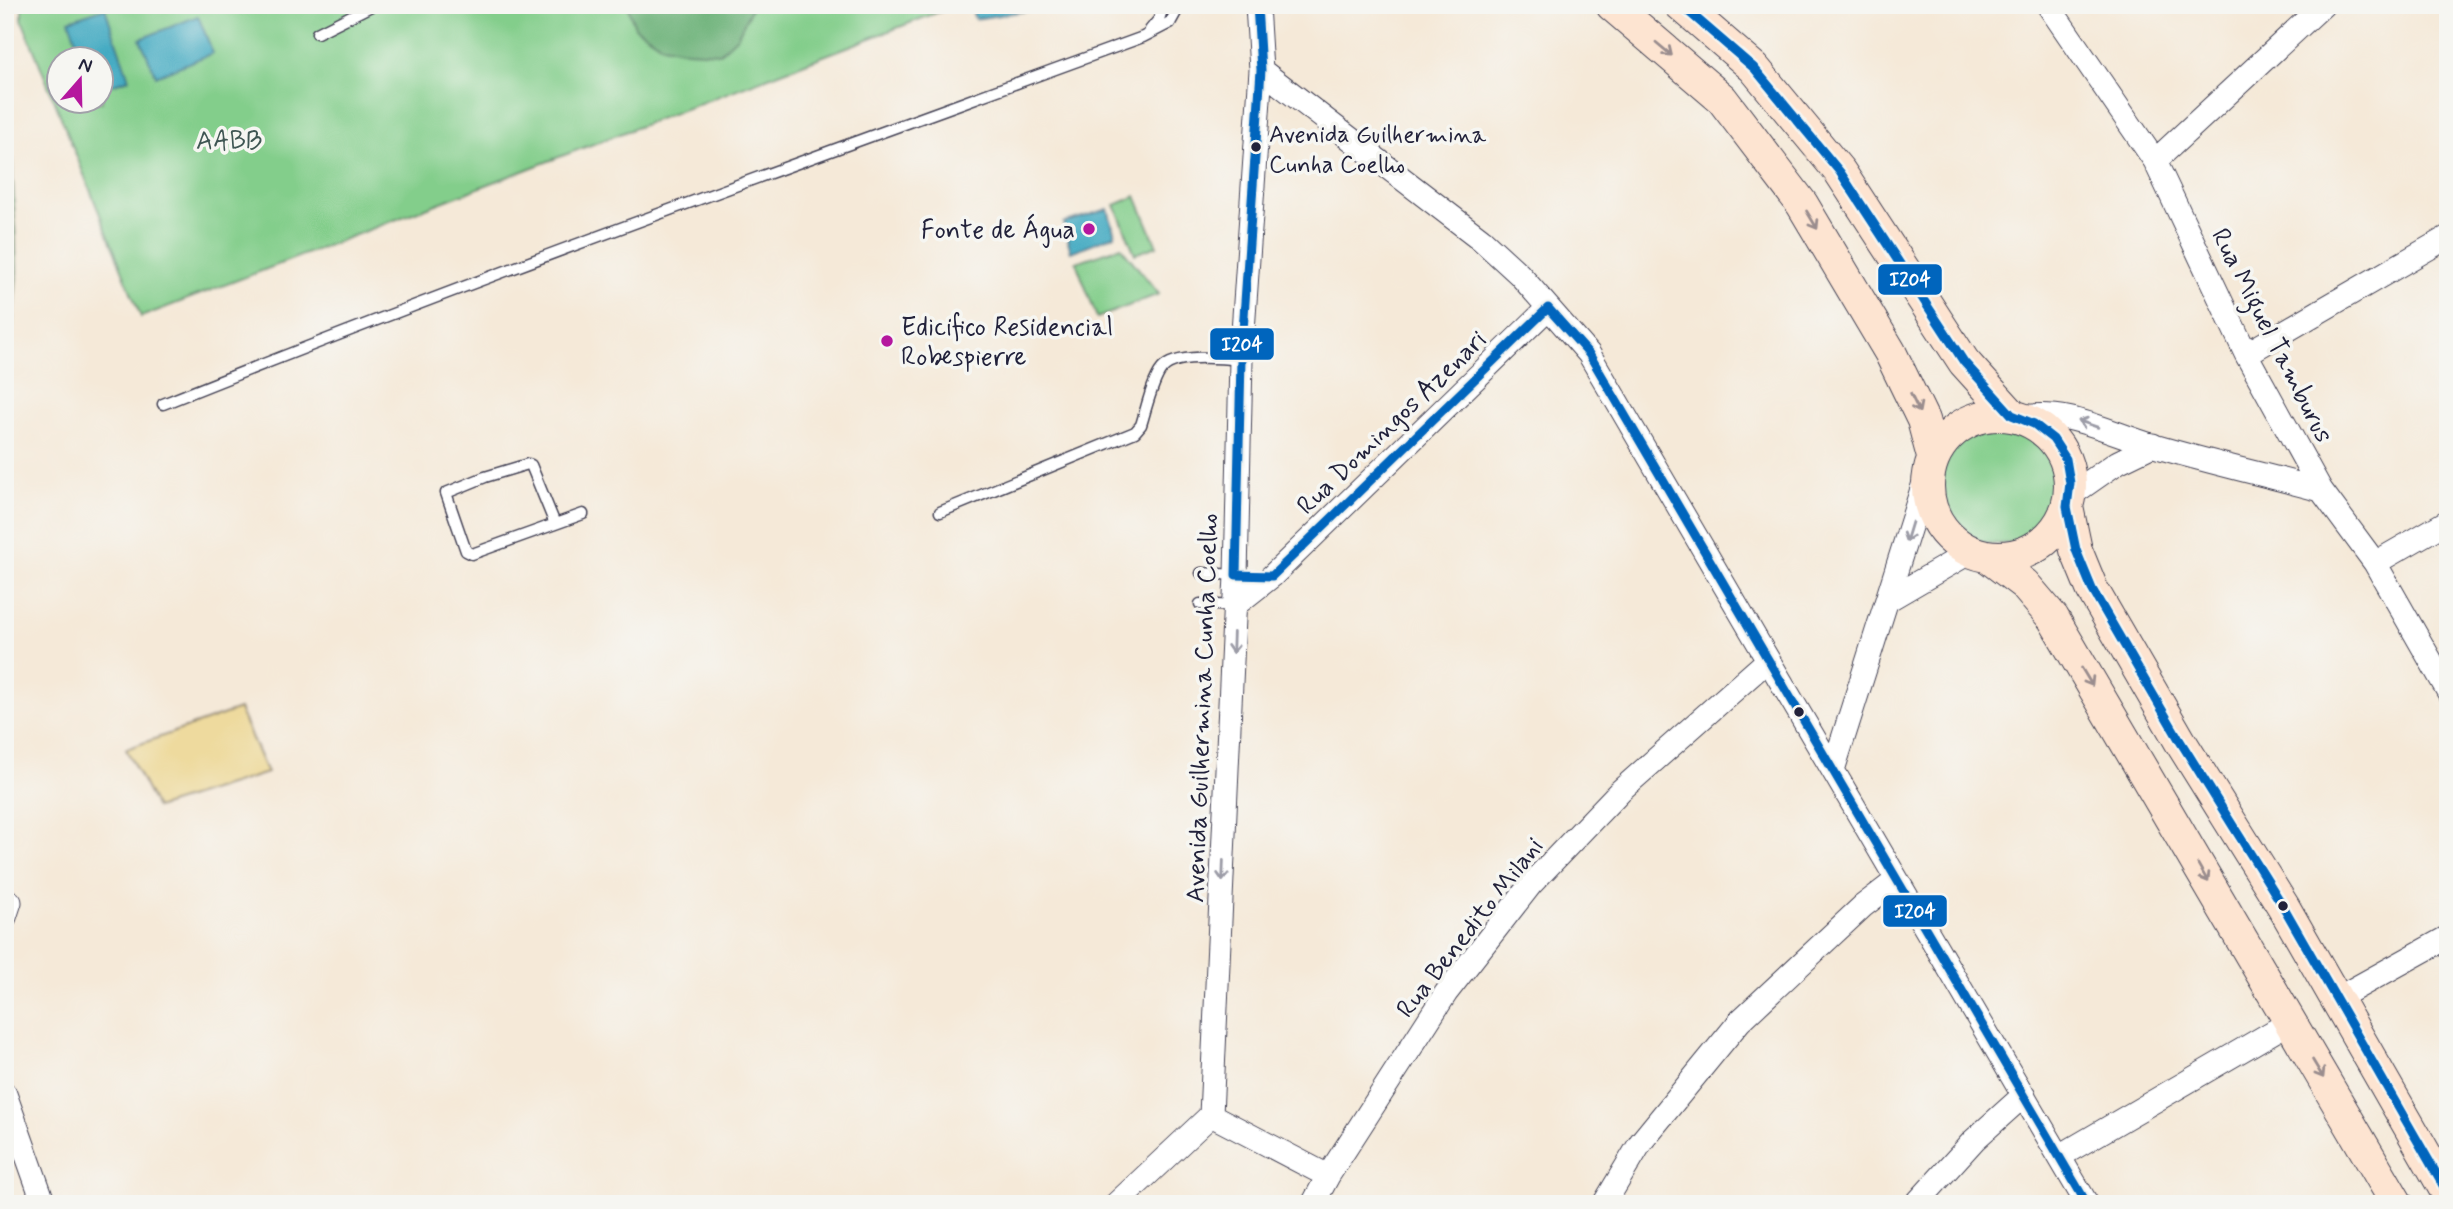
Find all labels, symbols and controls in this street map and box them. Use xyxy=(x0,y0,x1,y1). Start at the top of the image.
one-way arrow xyxy=(1654,42,1672,57)
north arrow xyxy=(46,46,116,116)
text: N xyxy=(75,52,96,79)
place label: Avenida Guilhermina Cunha Coelho xyxy=(1269,120,1487,181)
park label: AABB xyxy=(196,125,262,159)
marker: Avenida Guilhermina Cunha Coelho xyxy=(1249,140,1263,154)
one-way arrow xyxy=(1805,210,1819,230)
place label: Fonte de Água xyxy=(921,213,1075,248)
marker: Fonte de Água xyxy=(1081,221,1097,237)
street label: Rua Miguel Tamburus xyxy=(2200,223,2340,450)
line badge: I204 xyxy=(1877,263,1943,296)
text: I204 xyxy=(1889,268,1931,293)
place label: Edicifico Residencial Robespierre xyxy=(901,311,1113,375)
street label: Rua Domingos Azenari xyxy=(1290,324,1495,523)
line badge: I204 xyxy=(1209,327,1275,361)
marker: Edicifico Residencial Robespierre xyxy=(879,333,895,349)
text: I204 xyxy=(1221,333,1263,358)
one-way arrow xyxy=(1909,392,1922,413)
one-way arrow xyxy=(2077,417,2099,430)
street label: Avenida Guilhermina Cunha Coelho xyxy=(1179,513,1227,903)
one-way arrow xyxy=(1902,521,1914,543)
one-way arrow xyxy=(1226,632,1239,655)
one-way arrow xyxy=(2081,666,2095,686)
unlabelled marker xyxy=(1792,705,1806,719)
street label: Rua Benedito Milani xyxy=(1389,831,1552,1026)
one-way arrow xyxy=(1216,859,1229,882)
one-way arrow xyxy=(2196,863,2210,883)
line badge: I204 xyxy=(1882,894,1948,928)
unlabelled marker xyxy=(2276,899,2290,913)
text: I204 xyxy=(1894,900,1936,925)
one-way arrow xyxy=(2311,1059,2325,1079)

